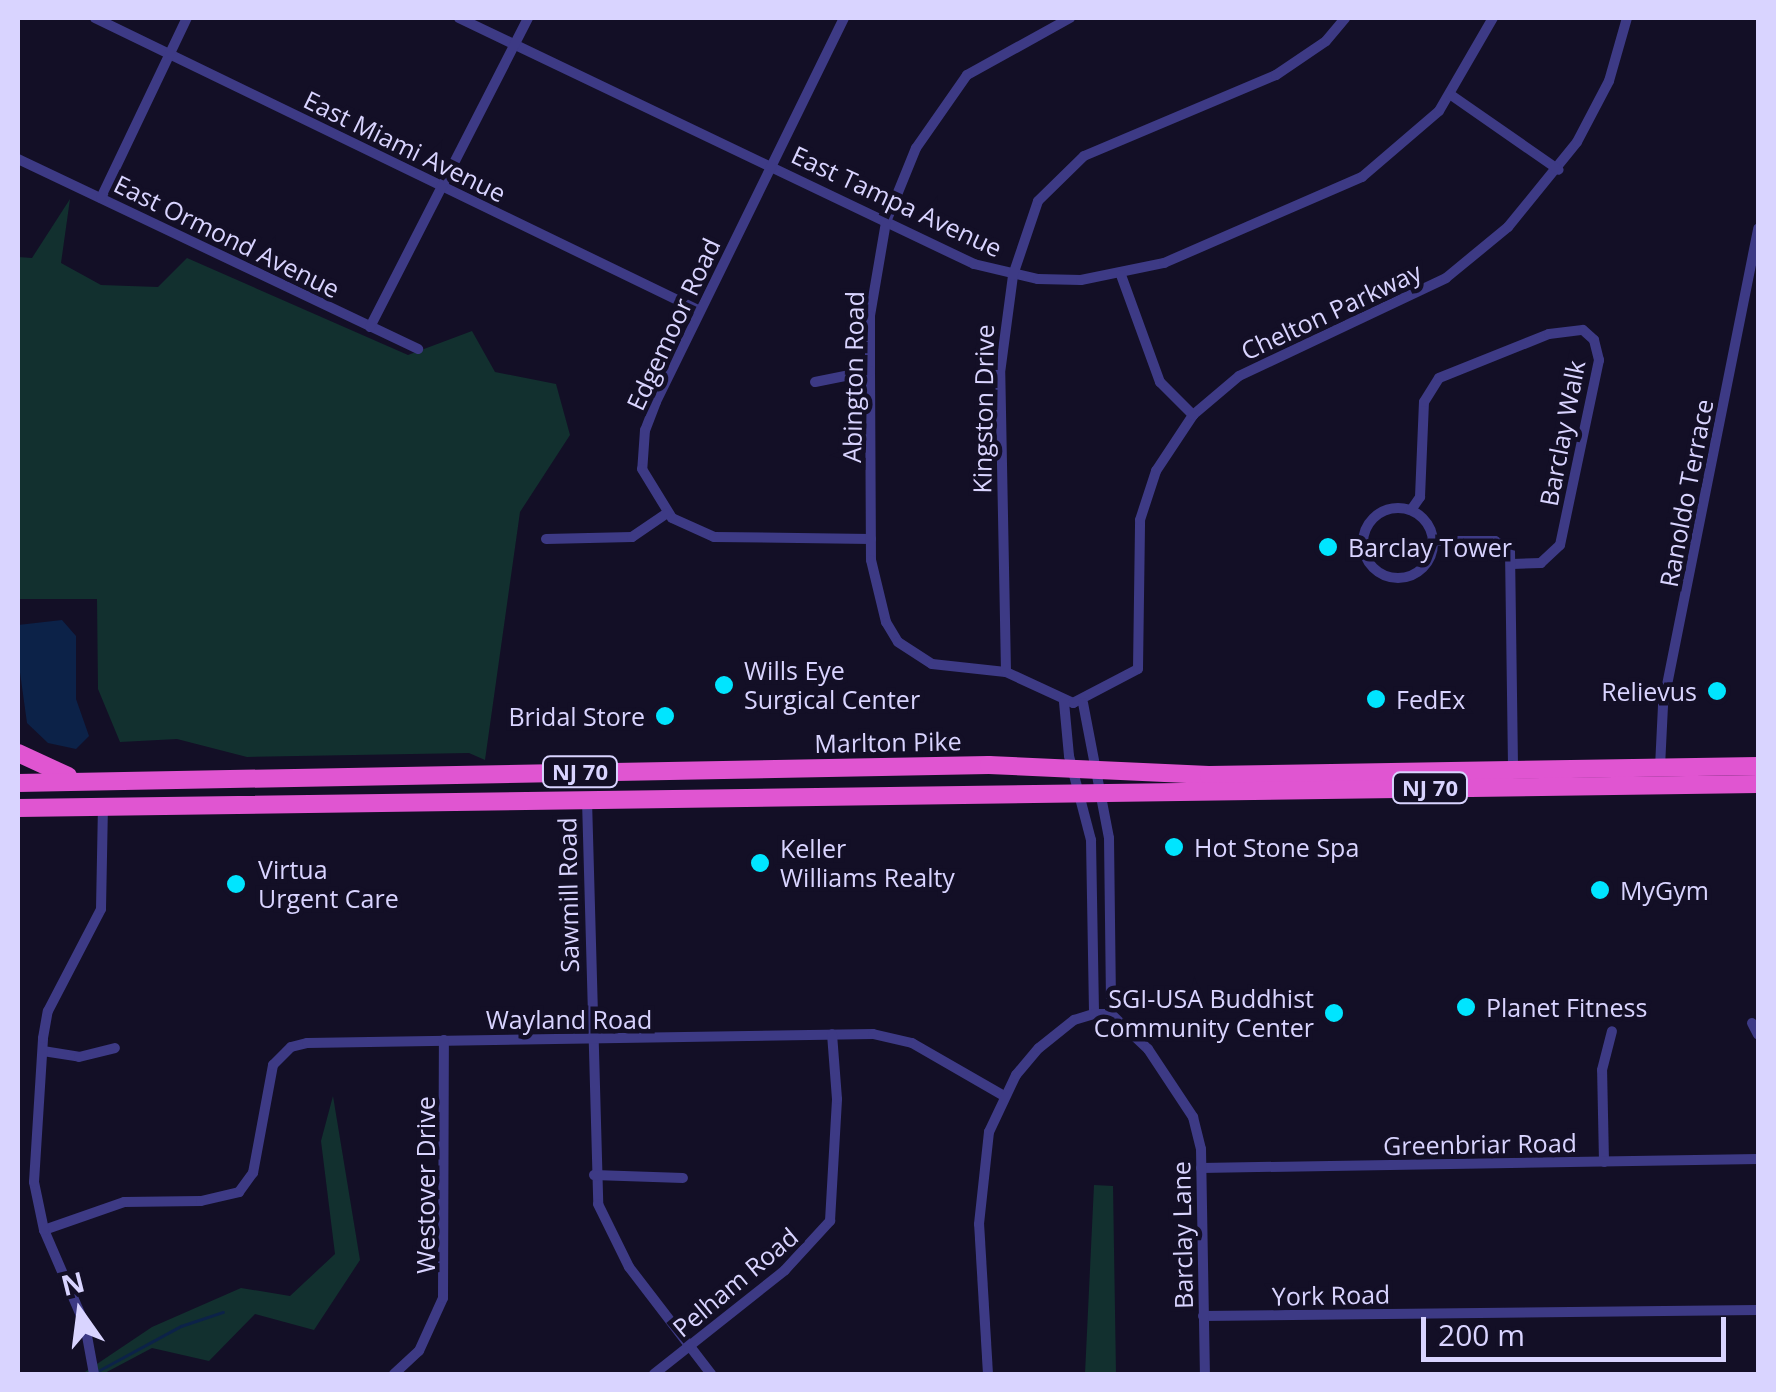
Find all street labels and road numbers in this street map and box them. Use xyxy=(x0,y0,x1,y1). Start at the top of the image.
street label: East Miami Avenue xyxy=(299,84,511,208)
street label: East Tampa Avenue xyxy=(787,139,1007,263)
street label: East Ormond Avenue xyxy=(109,168,345,304)
street label: Edgemoor Road xyxy=(620,233,726,415)
street label: Chelton Parkway xyxy=(1236,256,1426,366)
street label: Abington Road xyxy=(837,291,869,463)
street label: Kingston Drive xyxy=(967,324,999,494)
street label: Barclay Walk xyxy=(1533,358,1591,508)
street label: Ranoldo Terrace xyxy=(1653,396,1719,590)
street label: Marlton Pike xyxy=(814,726,962,758)
road number: NJ 70 xyxy=(540,755,620,789)
road number: NJ 70 xyxy=(1390,771,1470,805)
street label: Sawmill Road xyxy=(552,817,584,973)
street label: Wayland Road xyxy=(486,1004,652,1034)
street label: Westover Drive xyxy=(410,1096,440,1274)
street label: Greenbriar Road xyxy=(1383,1127,1577,1161)
street label: Barclay Lane xyxy=(1166,1161,1198,1309)
street label: Pelham Road xyxy=(666,1221,804,1343)
street label: York Road xyxy=(1271,1279,1391,1311)

